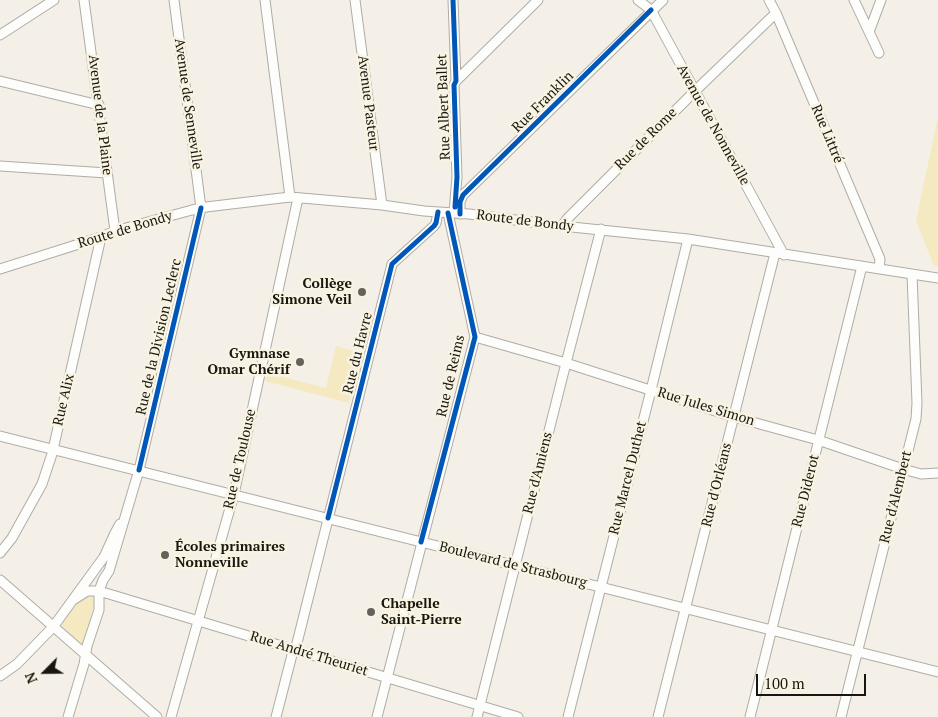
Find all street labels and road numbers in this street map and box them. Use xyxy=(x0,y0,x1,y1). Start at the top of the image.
street label: Avenue de Senneville xyxy=(170,37,206,171)
street label: Avenue de la Plaine xyxy=(84,54,116,176)
street label: Avenue Pasteur xyxy=(354,54,382,152)
street label: Rue Albert Ballet xyxy=(434,54,454,160)
street label: Avenue de Nonneville xyxy=(673,62,753,188)
street label: Rue Franklin xyxy=(509,68,577,136)
street label: Rue Littré xyxy=(807,102,847,166)
street label: Rue de Rome xyxy=(611,104,681,174)
street label: Route de Bondy xyxy=(475,207,575,235)
street label: Route de Bondy xyxy=(76,208,174,252)
street label: Rue de la Division Leclerc xyxy=(133,257,185,417)
street label: Rue du Havre xyxy=(340,311,376,395)
street label: Rue de Reims xyxy=(433,333,469,419)
street label: Rue Alix xyxy=(50,372,78,428)
street label: Rue Jules Simon xyxy=(655,384,757,430)
street label: Rue de Toulouse xyxy=(220,407,260,511)
street label: Rue Marcel Duthet xyxy=(606,419,650,537)
street label: Rue d'Amiens xyxy=(520,430,556,516)
street label: Rue d'Orléans xyxy=(698,441,736,529)
street label: Rue d'Alembert xyxy=(876,449,916,545)
street label: Rue Diderot xyxy=(789,453,823,529)
street label: Boulevard de Strasbourg xyxy=(437,539,589,591)
street label: Rue André Theuriet xyxy=(248,628,370,680)

